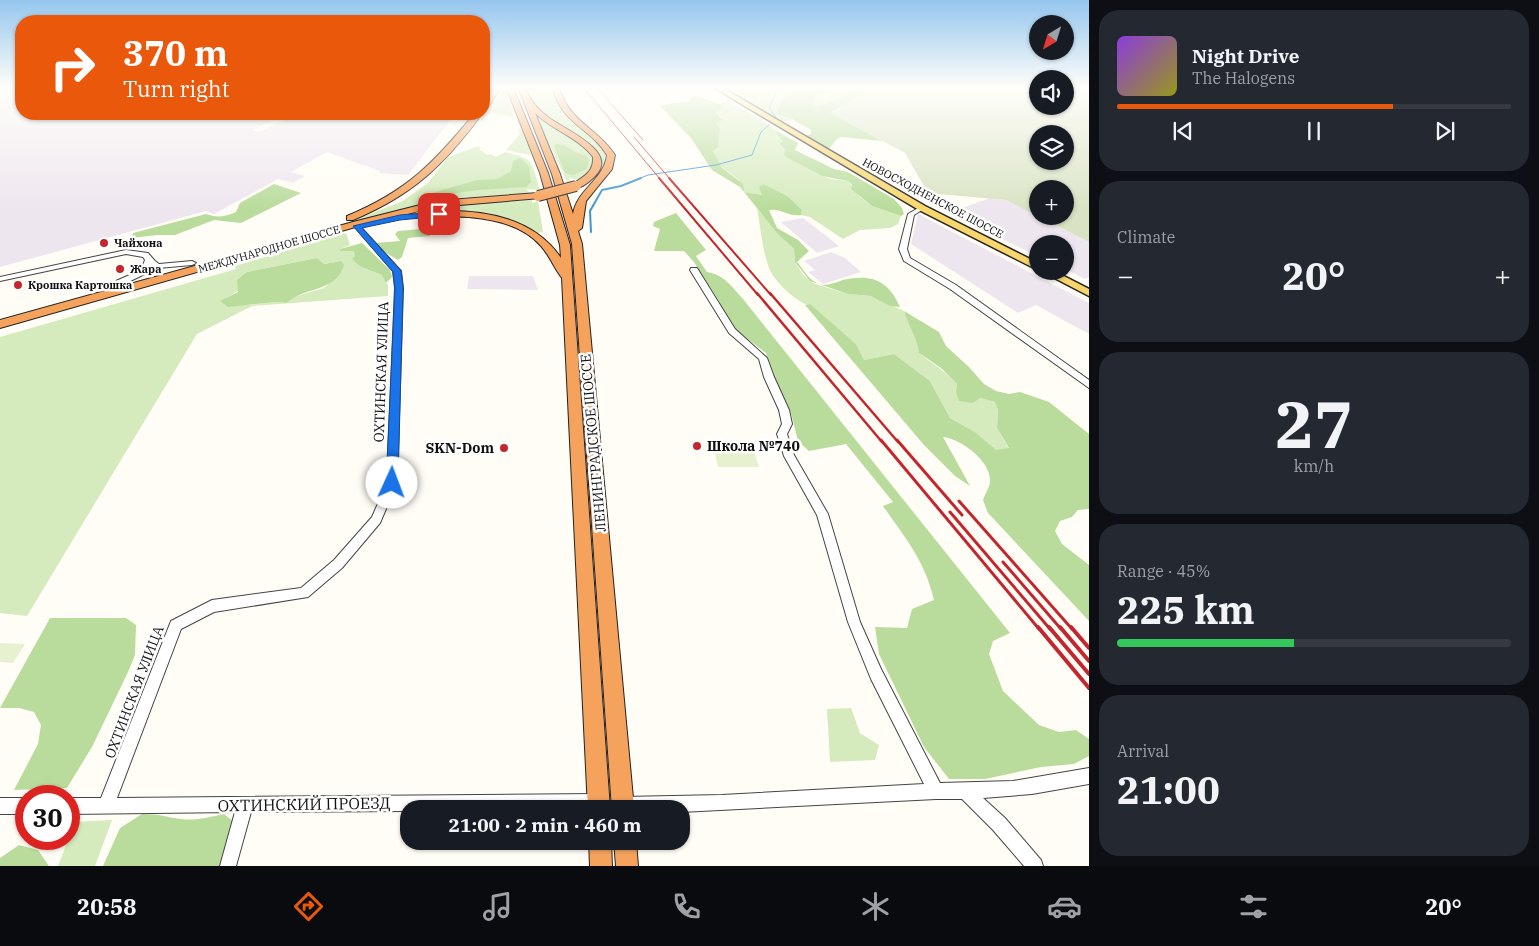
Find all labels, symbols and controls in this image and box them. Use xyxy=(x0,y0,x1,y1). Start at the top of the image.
north arrow xyxy=(1029,15,1074,60)
map controls xyxy=(1029,15,1074,280)
text: 370 m xyxy=(123,30,228,76)
icon: right xyxy=(40,35,105,100)
text: Night Drive xyxy=(1192,44,1300,68)
text: The Halogens xyxy=(1192,68,1295,88)
button: sound xyxy=(1029,70,1074,115)
text: Turn right xyxy=(123,74,230,103)
icon: previous xyxy=(1169,117,1197,145)
icon: pause xyxy=(1300,117,1328,145)
icon: next xyxy=(1431,117,1459,145)
button: layers xyxy=(1029,125,1074,170)
street label: НОВОСХОДНЕНСКОЕ ШОССЕ xyxy=(860,155,1006,241)
button: + xyxy=(1029,180,1074,225)
pin xyxy=(418,193,460,235)
icon: arrive xyxy=(425,200,453,228)
street label: МЕЖДУНАРОДНОЕ ШОССЕ xyxy=(196,222,342,276)
text: Climate xyxy=(1117,227,1175,247)
button: − xyxy=(1029,235,1074,280)
place label: Чайхона xyxy=(114,236,163,250)
marker: Чайхона xyxy=(98,237,110,249)
text: 20° xyxy=(1282,251,1346,300)
text: − xyxy=(1117,257,1134,294)
text: + xyxy=(1494,257,1511,294)
place label: Жара xyxy=(130,262,161,276)
marker: Жара xyxy=(114,263,126,275)
place label: Крошка Картошка xyxy=(28,278,132,292)
marker: Крошка Картошка xyxy=(12,279,24,291)
street label: ОХТИНСКАЯ УЛИЦА xyxy=(370,301,392,443)
street label: ЛЕНИНГРАДСКОЕ ШОССЕ xyxy=(576,353,610,533)
text: 27 xyxy=(1275,381,1353,466)
place label: Школа №740 xyxy=(707,437,800,455)
place label: SKN-Dom xyxy=(425,439,494,457)
marker: Школа №740 xyxy=(691,440,703,452)
marker: SKN-Dom xyxy=(498,442,510,454)
position arrow xyxy=(365,456,417,508)
text: km/h xyxy=(1294,456,1334,476)
text: Range · 45% xyxy=(1117,561,1210,581)
text: 225 km xyxy=(1117,585,1255,634)
street label: ОХТИНСКАЯ УЛИЦА xyxy=(100,623,168,761)
text: Arrival xyxy=(1117,741,1169,761)
text: 21:00 xyxy=(1117,765,1220,814)
speed limit sign: 30 xyxy=(15,785,80,850)
street label: ОХТИНСКИЙ ПРОЕЗД xyxy=(217,792,391,816)
text: 21:00 · 2 min · 460 m xyxy=(449,813,641,837)
icon: directions xyxy=(291,889,326,924)
icon: music xyxy=(480,889,515,924)
icon: phone xyxy=(669,889,704,924)
icon: climate xyxy=(858,889,893,924)
icon: car xyxy=(1047,889,1082,924)
icon: filters xyxy=(1236,889,1271,924)
text: 20:58 xyxy=(77,892,137,921)
text: 20° xyxy=(1425,892,1462,921)

